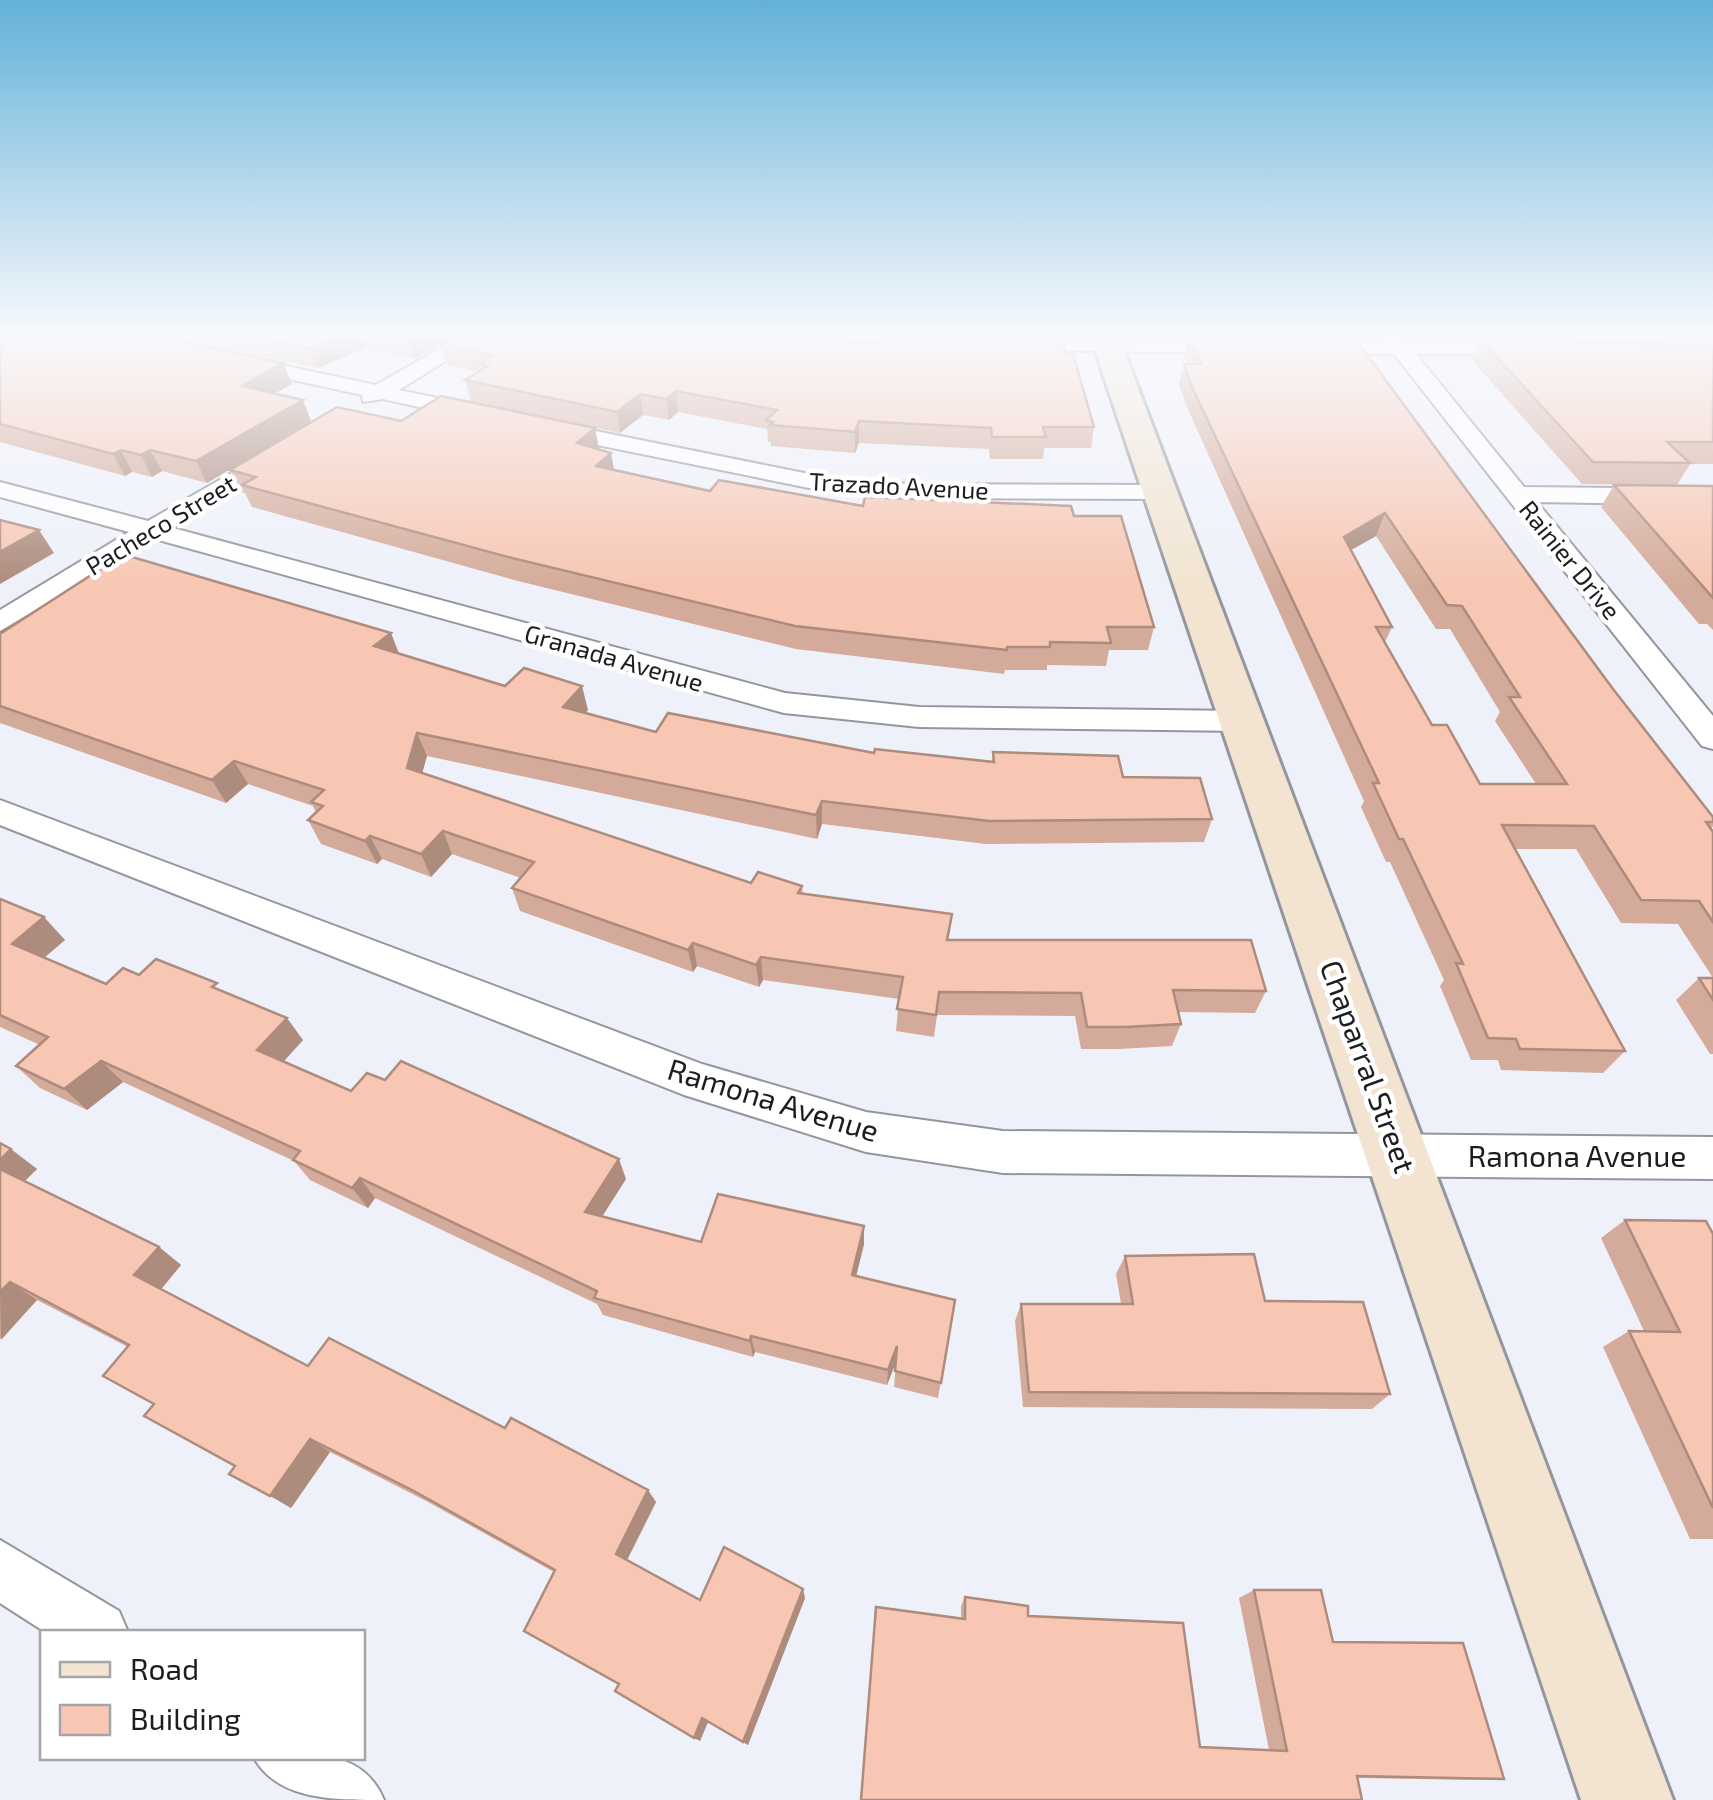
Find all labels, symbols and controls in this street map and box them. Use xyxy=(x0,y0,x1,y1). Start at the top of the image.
street label: Trazado Avenue xyxy=(809,465,990,505)
street label: Pacheco Street xyxy=(80,468,241,581)
street label: Rainier Drive xyxy=(1514,494,1628,625)
street label: Granada Avenue xyxy=(521,617,707,697)
street label: Chaparral Street xyxy=(1314,955,1424,1178)
street label: Ramona Avenue xyxy=(664,1050,883,1148)
street label: Ramona Avenue xyxy=(1468,1137,1686,1173)
legend xyxy=(40,1630,365,1760)
text: Road xyxy=(130,1650,199,1686)
text: Building xyxy=(130,1700,241,1736)

